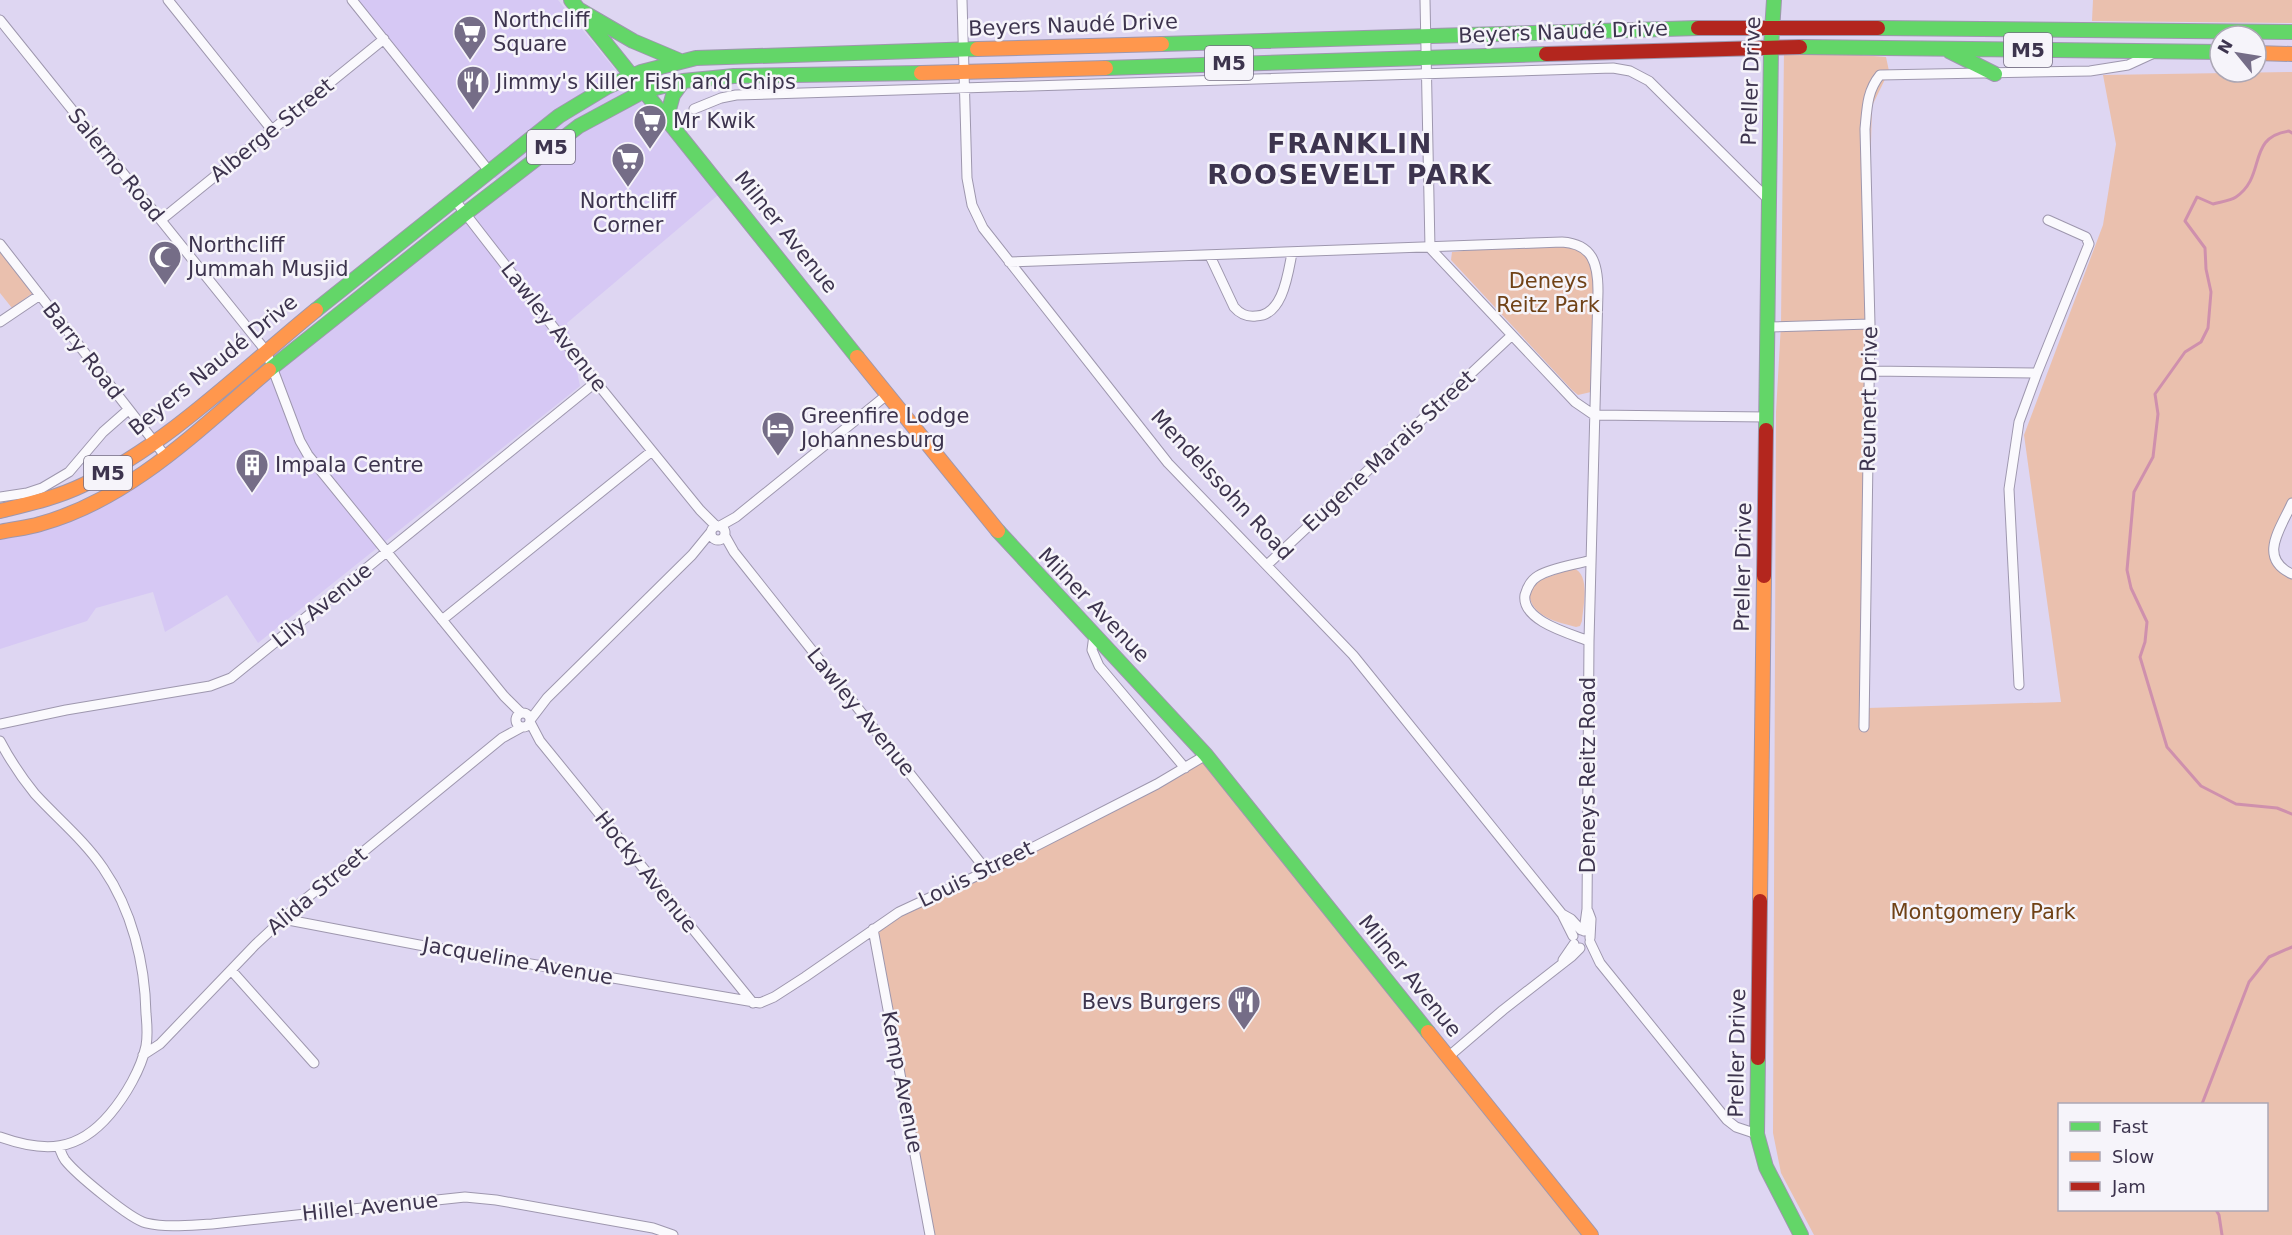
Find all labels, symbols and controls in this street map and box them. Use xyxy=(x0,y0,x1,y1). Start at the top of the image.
place label: Northcliff Square xyxy=(493,8,590,56)
street label: Beyers Naudé Drive xyxy=(968,9,1178,41)
supermarket icon: Northcliff Square xyxy=(452,14,488,61)
street label: Beyers Naudé Drive xyxy=(1458,16,1668,48)
street label: Preller Drive xyxy=(1737,16,1765,146)
north arrow xyxy=(2208,24,2268,84)
road number: M5 xyxy=(2004,33,2052,67)
text: N xyxy=(2214,36,2237,57)
road number: M5 xyxy=(1205,46,1253,80)
restaurant icon: Jimmy's Killer Fish and Chips xyxy=(455,64,491,111)
place label: Jimmy's Killer Fish and Chips xyxy=(494,70,796,94)
street label: Alberge Street xyxy=(206,73,338,187)
supermarket icon: Mr Kwik xyxy=(632,103,668,150)
street label: Salerno Road xyxy=(63,104,169,226)
place label: Mr Kwik xyxy=(673,109,756,133)
district label: FRANKLIN ROOSEVELT PARK xyxy=(1207,128,1493,190)
road number: M5 xyxy=(527,130,575,164)
supermarket icon: Northcliff Corner xyxy=(610,141,646,188)
street label: Milner Avenue xyxy=(730,166,842,298)
place label: Northcliff Corner xyxy=(580,189,677,237)
place label: Northcliff Jummah Musjid xyxy=(186,233,349,281)
mosque icon: Northcliff Jummah Musjid xyxy=(147,239,183,286)
street label: Lawley Avenue xyxy=(496,258,612,396)
park label: Deneys Reitz Park xyxy=(1496,269,1601,317)
street label: Beyers Naudé Drive xyxy=(124,290,302,440)
street label: Barry Road xyxy=(38,298,128,404)
street label: Reunert Drive xyxy=(1856,326,1882,472)
street label: Eugene Marais Street xyxy=(1298,365,1480,537)
place label: Greenfire Lodge Johannesburg xyxy=(799,404,969,452)
street label: Mendelssohn Road xyxy=(1146,405,1298,565)
hotel icon: Greenfire Lodge Johannesburg xyxy=(760,410,796,457)
building icon: Impala Centre xyxy=(234,447,270,494)
place label: Impala Centre xyxy=(275,453,423,477)
road number: M5 xyxy=(84,456,132,490)
street label: Preller Drive xyxy=(1730,502,1756,632)
street label: Milner Avenue xyxy=(1033,543,1155,667)
street label: Lily Avenue xyxy=(268,558,376,652)
street label: Lawley Avenue xyxy=(802,643,920,781)
street label: Deneys Reitz Road xyxy=(1576,677,1600,873)
street label: Hocky Avenue xyxy=(590,807,702,937)
street label: Louis Street xyxy=(915,836,1037,912)
street label: Alida Street xyxy=(262,842,372,940)
park label: Montgomery Park xyxy=(1890,900,2076,924)
street label: Milner Avenue xyxy=(1354,910,1466,1042)
street label: Jacqueline Avenue xyxy=(419,932,615,990)
restaurant icon: Bevs Burgers xyxy=(1226,984,1262,1031)
street label: Preller Drive xyxy=(1724,988,1750,1118)
place label: Bevs Burgers xyxy=(1082,990,1221,1014)
street label: Kemp Avenue xyxy=(876,1009,928,1155)
legend xyxy=(2058,1103,2268,1211)
text: Fast xyxy=(2112,1116,2148,1137)
text: Slow xyxy=(2112,1146,2154,1167)
text: Jam xyxy=(2111,1176,2146,1197)
street label: Hillel Avenue xyxy=(301,1188,439,1226)

